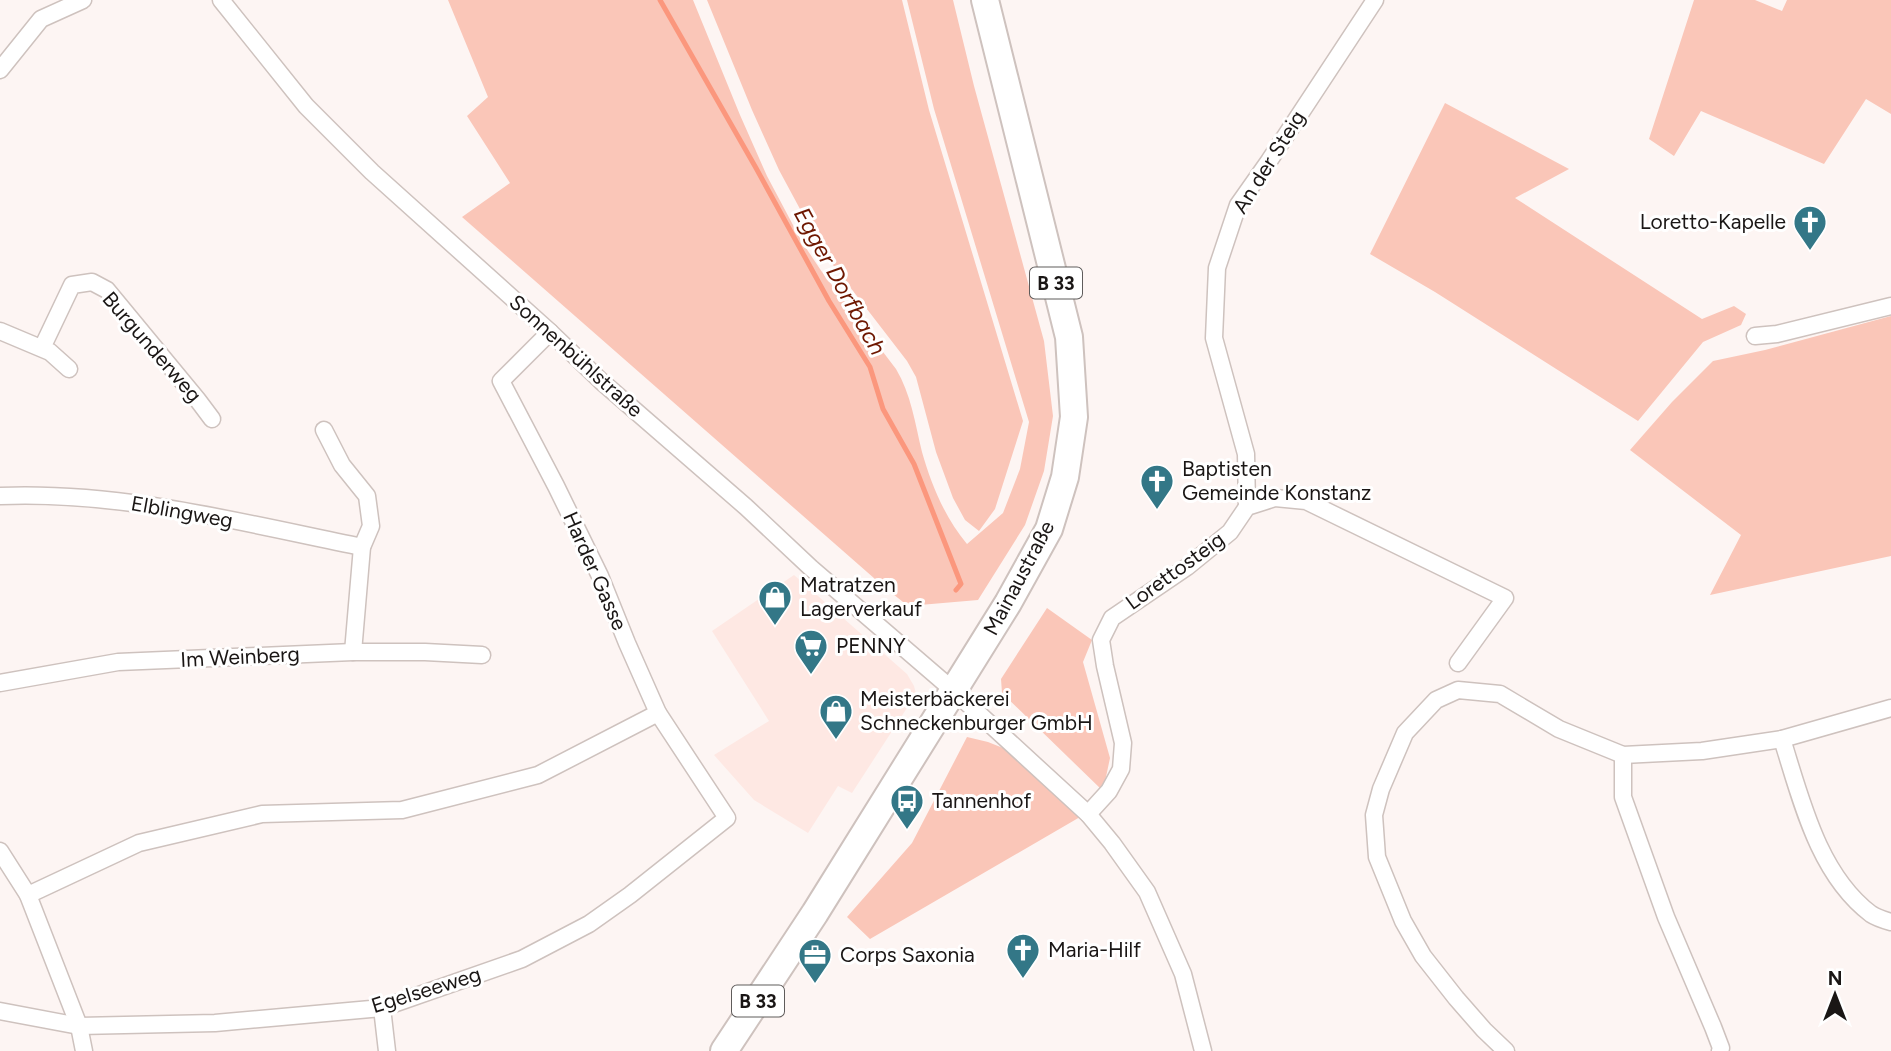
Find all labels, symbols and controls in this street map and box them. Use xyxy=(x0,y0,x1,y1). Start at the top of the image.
street label: An der Steig xyxy=(1227,106,1310,218)
water label: Egger Dorfbach xyxy=(788,202,892,360)
church icon: Loretto-Kapelle xyxy=(1791,203,1829,252)
place label: Loretto-Kapelle xyxy=(1640,209,1786,234)
road number: B 33 xyxy=(1030,268,1082,298)
street label: Burgunderweg xyxy=(98,286,207,407)
street label: Sonnenbühlstraße xyxy=(504,289,648,422)
place label: Baptisten Gemeinde Konstanz xyxy=(1182,456,1371,505)
church icon: Baptisten Gemeinde Konstanz xyxy=(1138,462,1176,511)
street label: Elblingweg xyxy=(129,490,235,533)
street label: Harder Gasse xyxy=(558,508,633,634)
street label: Mainaustraße xyxy=(978,516,1059,639)
street label: Lorettosteig xyxy=(1120,526,1229,615)
place label: Matratzen Lagerverkauf xyxy=(800,572,922,621)
shop icon: Matratzen Lagerverkauf xyxy=(756,578,794,627)
supermarket icon: PENNY xyxy=(792,627,830,676)
place label: PENNY xyxy=(836,633,906,658)
street label: Im Weinberg xyxy=(180,641,300,672)
place label: Meisterbäckerei Schneckenburger GmbH xyxy=(860,686,1093,735)
shop icon: Meisterbäckerei Schneckenburger GmbH xyxy=(817,692,855,741)
bus stop icon: Tannenhof xyxy=(888,782,926,831)
place label: Tannenhof xyxy=(932,788,1032,813)
church icon: Maria-Hilf xyxy=(1004,931,1042,980)
office icon: Corps Saxonia xyxy=(796,936,834,985)
place label: Maria-Hilf xyxy=(1048,937,1141,962)
place label: Corps Saxonia xyxy=(840,942,975,967)
north arrow xyxy=(1800,960,1870,1030)
street label: Egelseeweg xyxy=(368,961,484,1018)
text: N xyxy=(1828,967,1842,990)
road number: B 33 xyxy=(732,986,784,1016)

